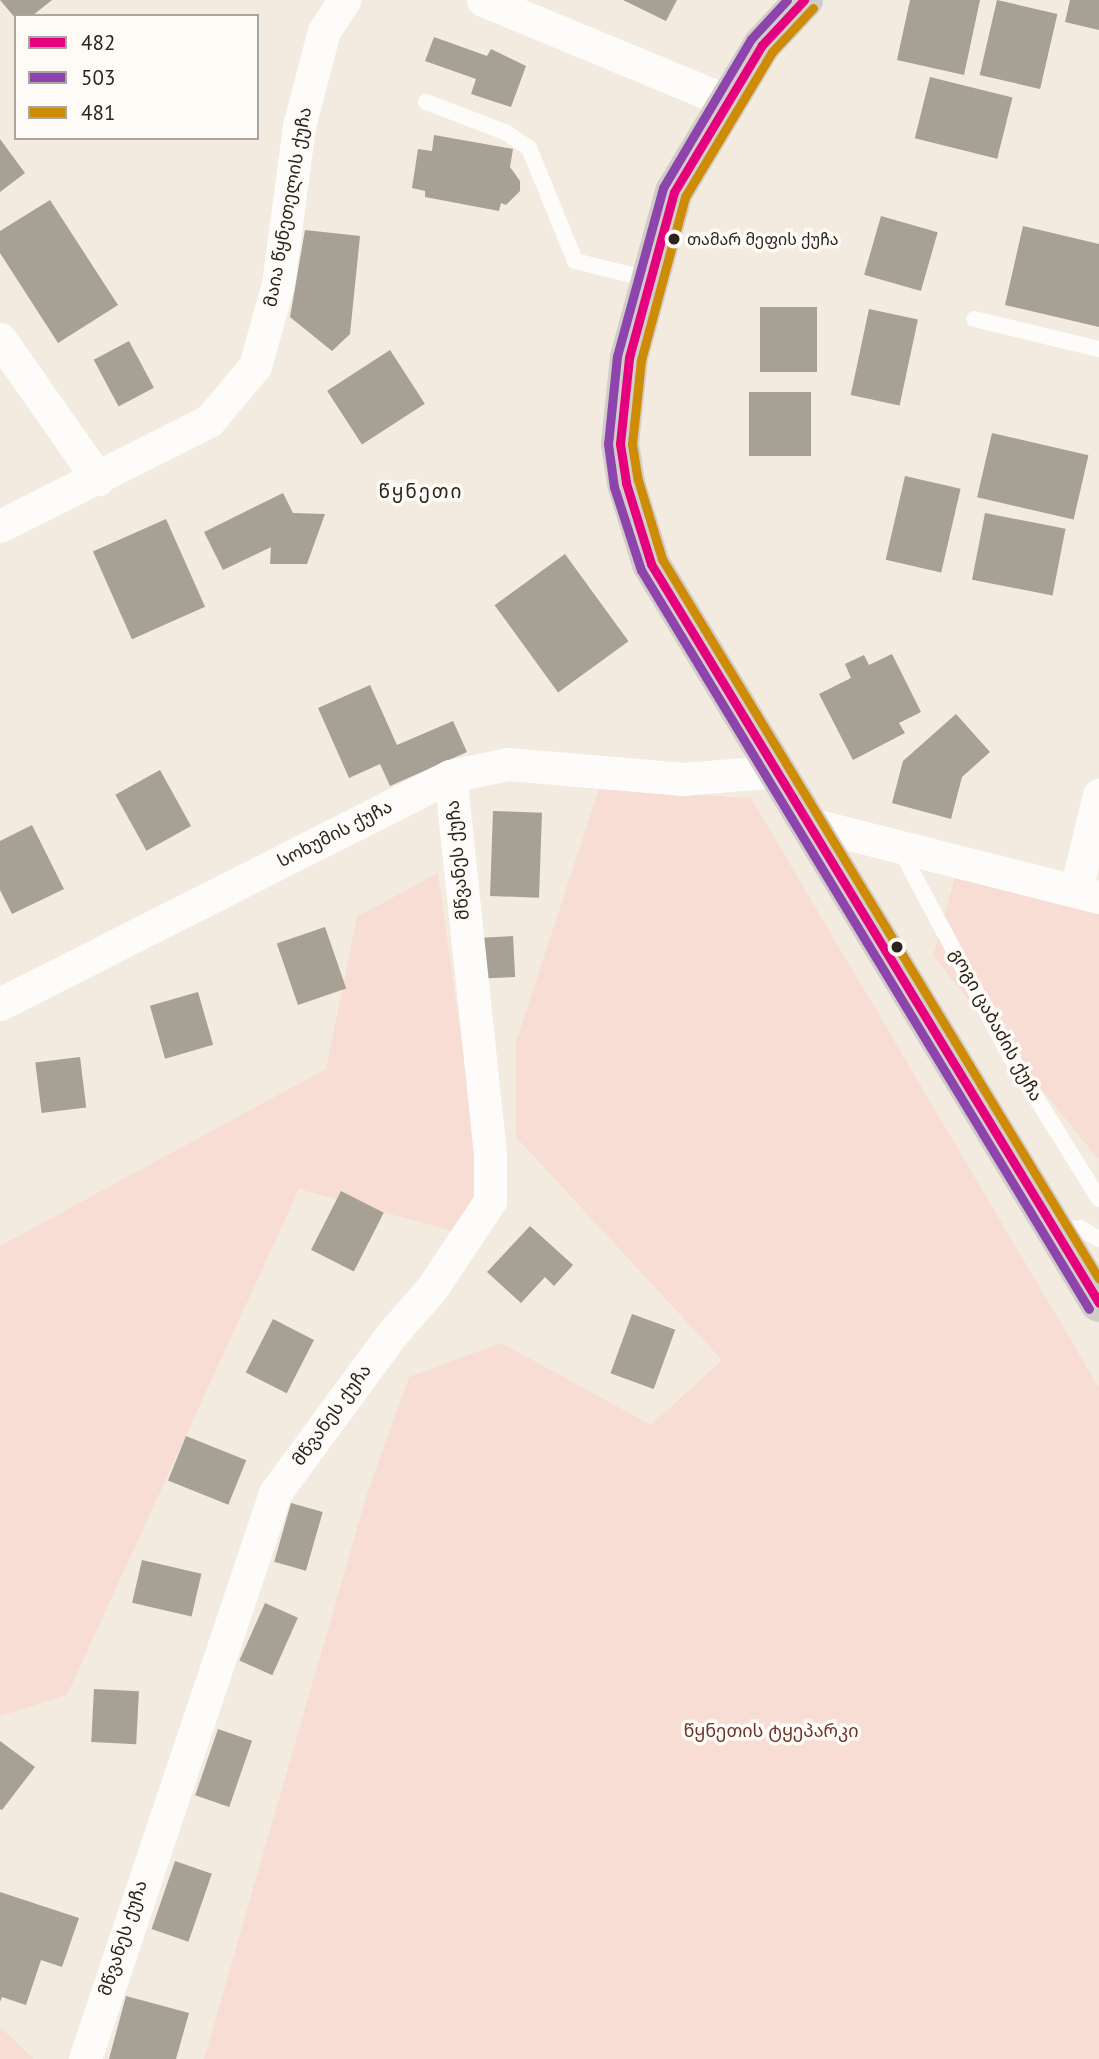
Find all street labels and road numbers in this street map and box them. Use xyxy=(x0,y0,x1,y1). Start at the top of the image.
street label: მაია წყნეთელის ქუჩა xyxy=(260,105,316,309)
street label: სოხუმის ქუჩა xyxy=(274,796,396,872)
street label: მწვანეს ქუჩა xyxy=(442,799,474,921)
street label: გოგი ცაბაძის ქუჩა xyxy=(945,945,1047,1105)
street label: მწვანეს ქუჩა xyxy=(288,1360,376,1470)
street label: მწვანეს ქუჩა xyxy=(94,1877,152,1999)

